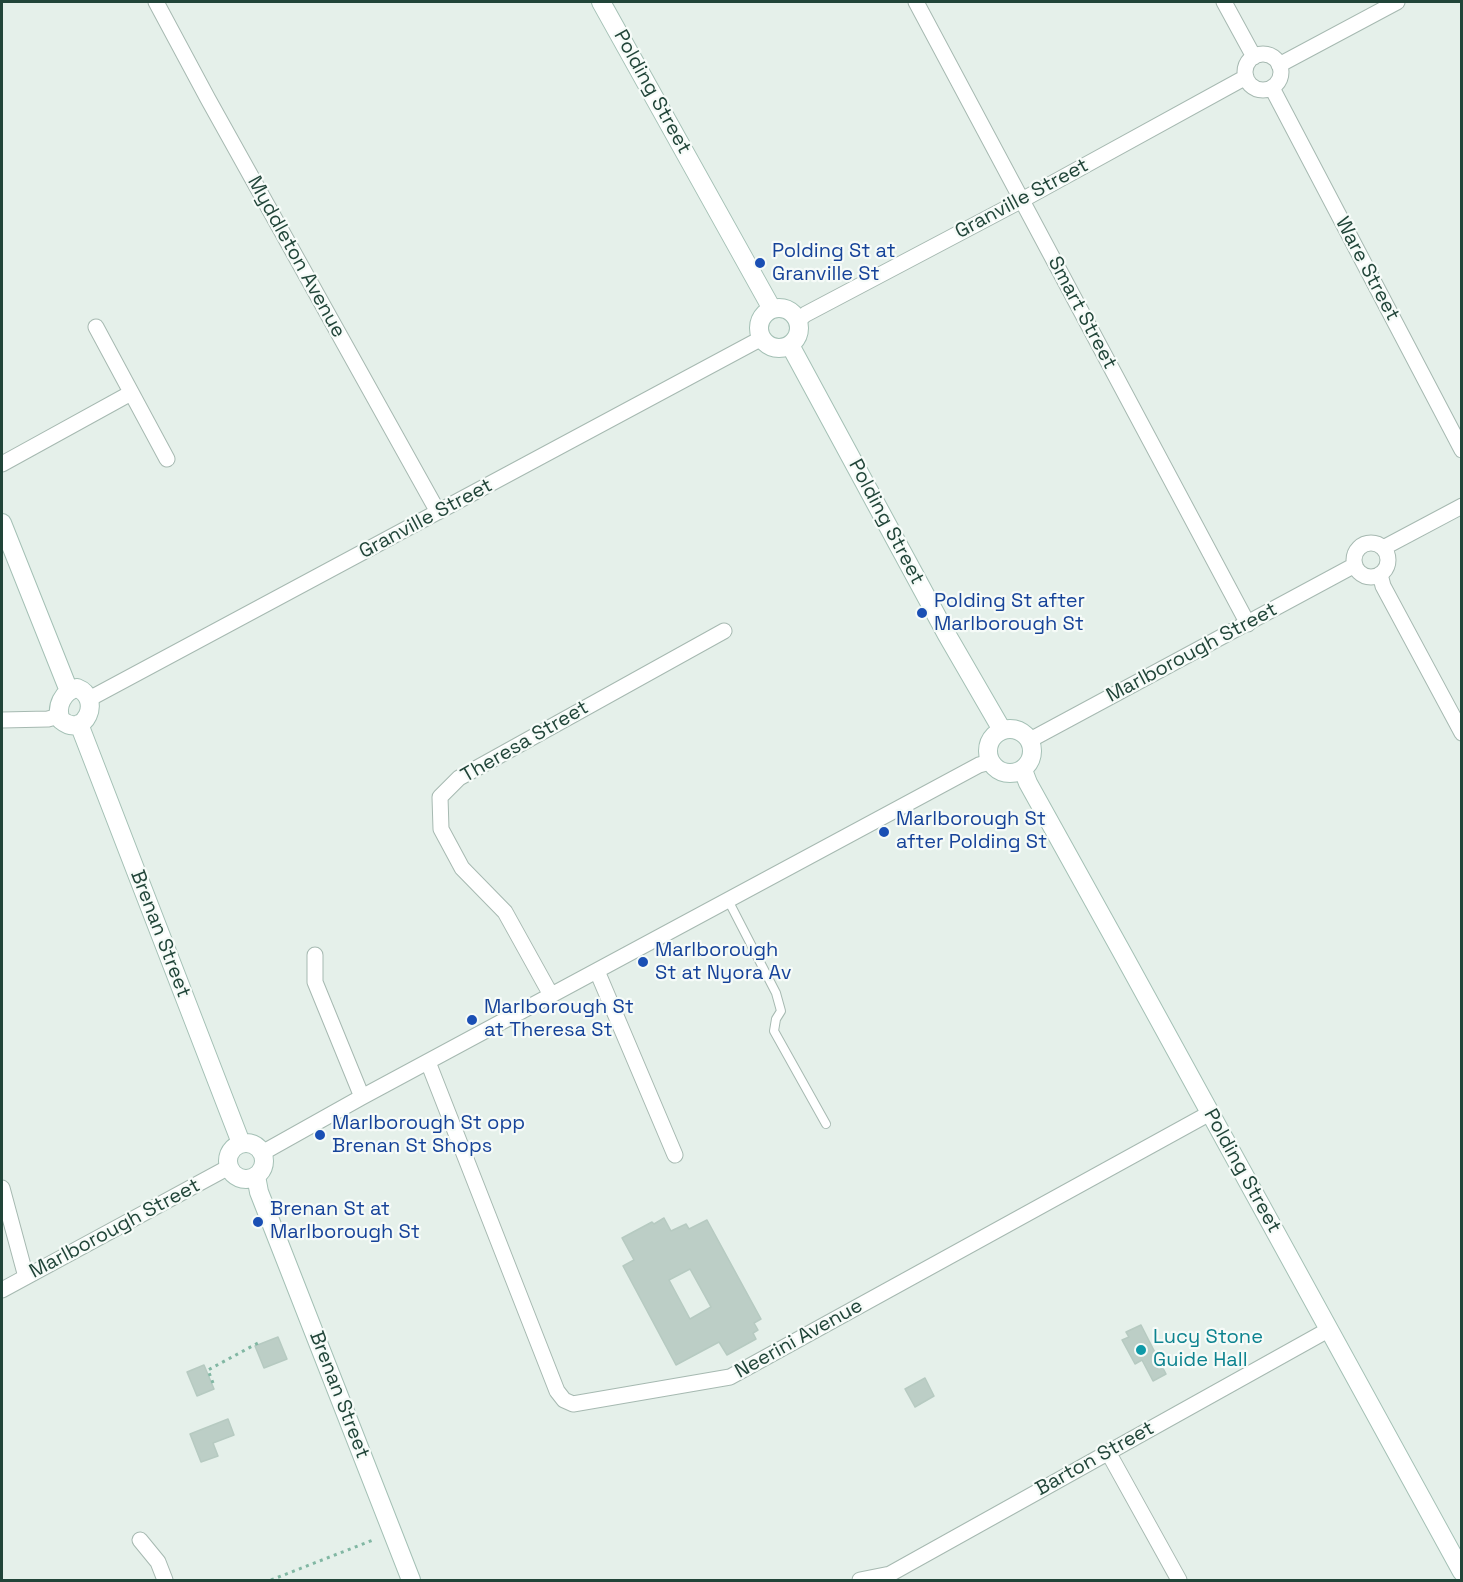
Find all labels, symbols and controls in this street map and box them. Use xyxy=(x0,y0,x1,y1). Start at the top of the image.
street label: Polding Street xyxy=(608,26,696,158)
street label: Granville Street xyxy=(951,154,1093,244)
street label: Myddleton Avenue xyxy=(242,172,350,342)
street label: Ware Street xyxy=(1330,213,1404,325)
place label: Polding St at Granville St xyxy=(772,240,896,287)
street label: Smart Street xyxy=(1042,253,1122,373)
marker: Polding St at Granville St xyxy=(753,256,767,270)
street label: Polding Street xyxy=(843,455,929,589)
street label: Granville Street xyxy=(355,474,497,564)
place label: Polding St after Marlborough St xyxy=(934,590,1085,637)
street label: Marlborough Street xyxy=(1103,598,1281,708)
marker: Polding St after Marlborough St xyxy=(915,606,929,620)
street label: Theresa Street xyxy=(457,696,593,788)
place label: Marlborough St after Polding St xyxy=(896,808,1047,855)
marker: Marlborough St after Polding St xyxy=(877,825,891,839)
street label: Brenan Street xyxy=(125,867,195,1001)
place label: Marlborough St at Nyora Av xyxy=(655,939,792,986)
marker: Marlborough St at Nyora Av xyxy=(636,955,650,969)
place label: Marlborough St at Theresa St xyxy=(484,996,634,1043)
marker: Marlborough St at Theresa St xyxy=(465,1013,479,1027)
street label: Polding Street xyxy=(1198,1105,1286,1237)
place label: Marlborough St opp Brenan St Shops xyxy=(332,1112,525,1159)
marker: Marlborough St opp Brenan St Shops xyxy=(313,1128,327,1142)
street label: Marlborough Street xyxy=(26,1174,204,1284)
place label: Brenan St at Marlborough St xyxy=(270,1198,420,1245)
marker: Brenan St at Marlborough St xyxy=(251,1215,265,1229)
street label: Neerini Avenue xyxy=(731,1294,867,1384)
place label: Lucy Stone Guide Hall xyxy=(1153,1326,1263,1373)
street label: Brenan Street xyxy=(304,1328,374,1462)
marker: Lucy Stone Guide Hall xyxy=(1134,1343,1148,1357)
street label: Barton Street xyxy=(1031,1417,1159,1501)

